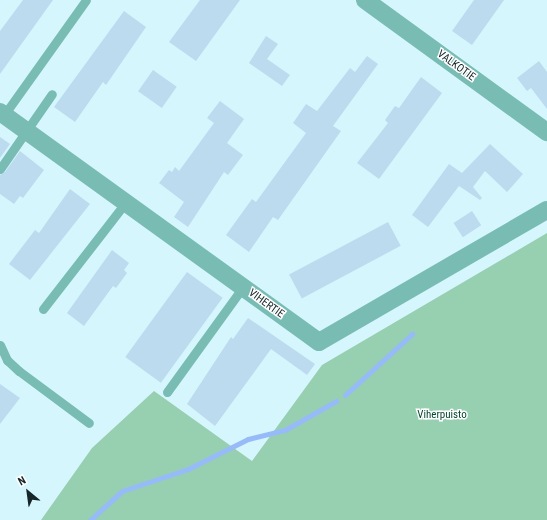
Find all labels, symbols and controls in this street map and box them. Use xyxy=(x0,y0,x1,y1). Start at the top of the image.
street label: VALKOTIE xyxy=(434,48,478,84)
street label: VIHERTIE xyxy=(246,287,286,321)
park label: Viherpuisto xyxy=(417,408,467,422)
north arrow xyxy=(8,472,48,512)
text: N xyxy=(16,474,28,488)

